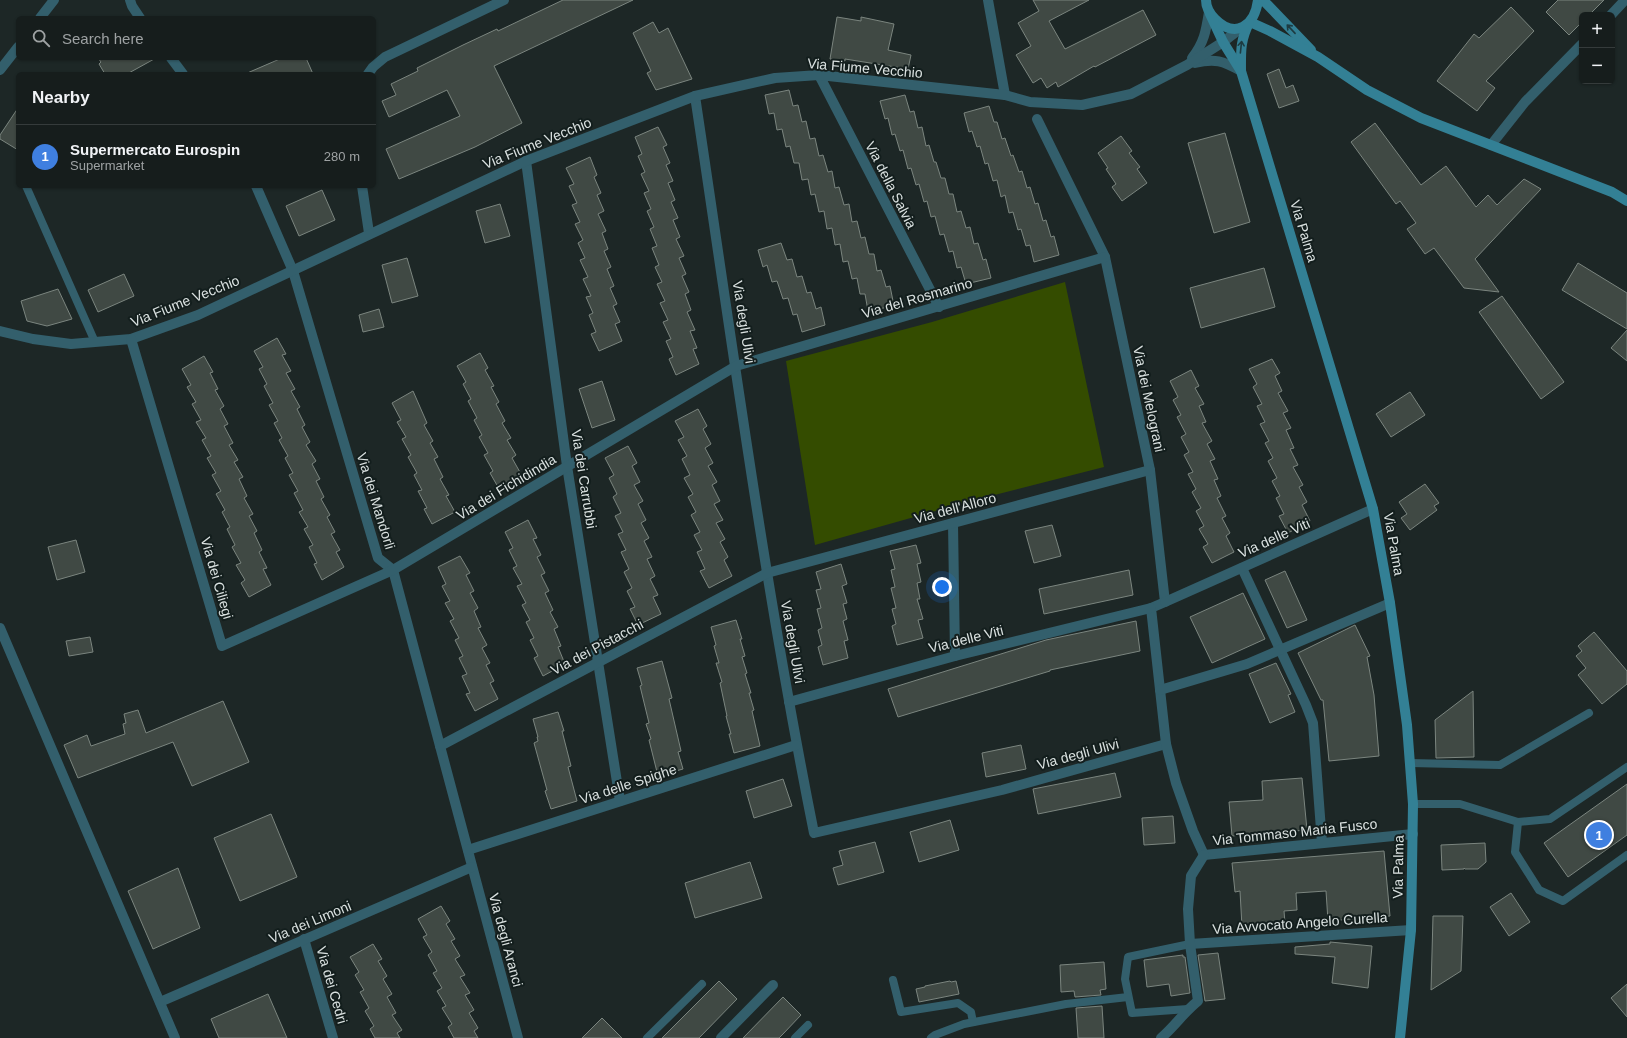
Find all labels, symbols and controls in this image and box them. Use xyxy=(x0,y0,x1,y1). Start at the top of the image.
map controls xyxy=(1579,12,1615,84)
button: + xyxy=(1579,12,1615,48)
search box xyxy=(16,16,376,60)
one-way arrow xyxy=(1287,24,1296,34)
icon: search xyxy=(30,27,52,49)
text: Search here xyxy=(62,30,144,47)
one-way arrow xyxy=(1238,41,1245,54)
button: − xyxy=(1579,48,1615,84)
street label: Via Fiume Vecchio xyxy=(807,55,924,81)
text: Nearby xyxy=(32,88,90,107)
street label: Via Fiume Vecchio xyxy=(480,114,594,172)
street label: Via della Salvia xyxy=(862,139,920,231)
text: Supermercato Eurospin xyxy=(70,141,240,158)
text: 1 xyxy=(41,149,49,164)
text: 280 m xyxy=(324,149,360,164)
text: Supermarket xyxy=(70,158,144,173)
street label: Via Palma xyxy=(1287,198,1321,264)
street label: Via Fiume Vecchio xyxy=(128,272,242,330)
street label: Via del Rosmarino xyxy=(860,275,974,321)
street label: Via degli Ulivi xyxy=(730,279,758,365)
street label: Via dei Melograni xyxy=(1130,345,1168,453)
street label: Via dei Carrubbi xyxy=(568,428,600,530)
street label: Via dei Mandorli xyxy=(354,451,398,551)
street label: Via dei Fichidindia xyxy=(453,451,559,523)
street label: Via dell'Alloro xyxy=(912,489,998,527)
street label: Via Palma xyxy=(1381,511,1407,577)
street label: Via delle Viti xyxy=(1236,515,1312,561)
street label: Via dei Ciliegi xyxy=(198,535,236,621)
your location xyxy=(932,577,952,597)
street label: Via degli Ulivi xyxy=(778,599,808,685)
street label: Via dei Pistacchi xyxy=(548,616,646,678)
street label: Via delle Viti xyxy=(927,622,1005,656)
street label: Via degli Ulivi xyxy=(1035,735,1121,773)
street label: Via delle Spighe xyxy=(578,761,679,807)
street label: Via Tommaso Maria Fusco xyxy=(1212,815,1378,849)
pin: 1 xyxy=(1586,820,1612,850)
street label: Via Palma xyxy=(1389,835,1407,899)
street label: Via degli Aranci xyxy=(486,891,526,989)
street label: Via dei Limoni xyxy=(267,898,353,946)
street label: Via Avvocato Angelo Curella xyxy=(1212,909,1388,937)
street label: Via dei Cedri xyxy=(313,944,351,1026)

